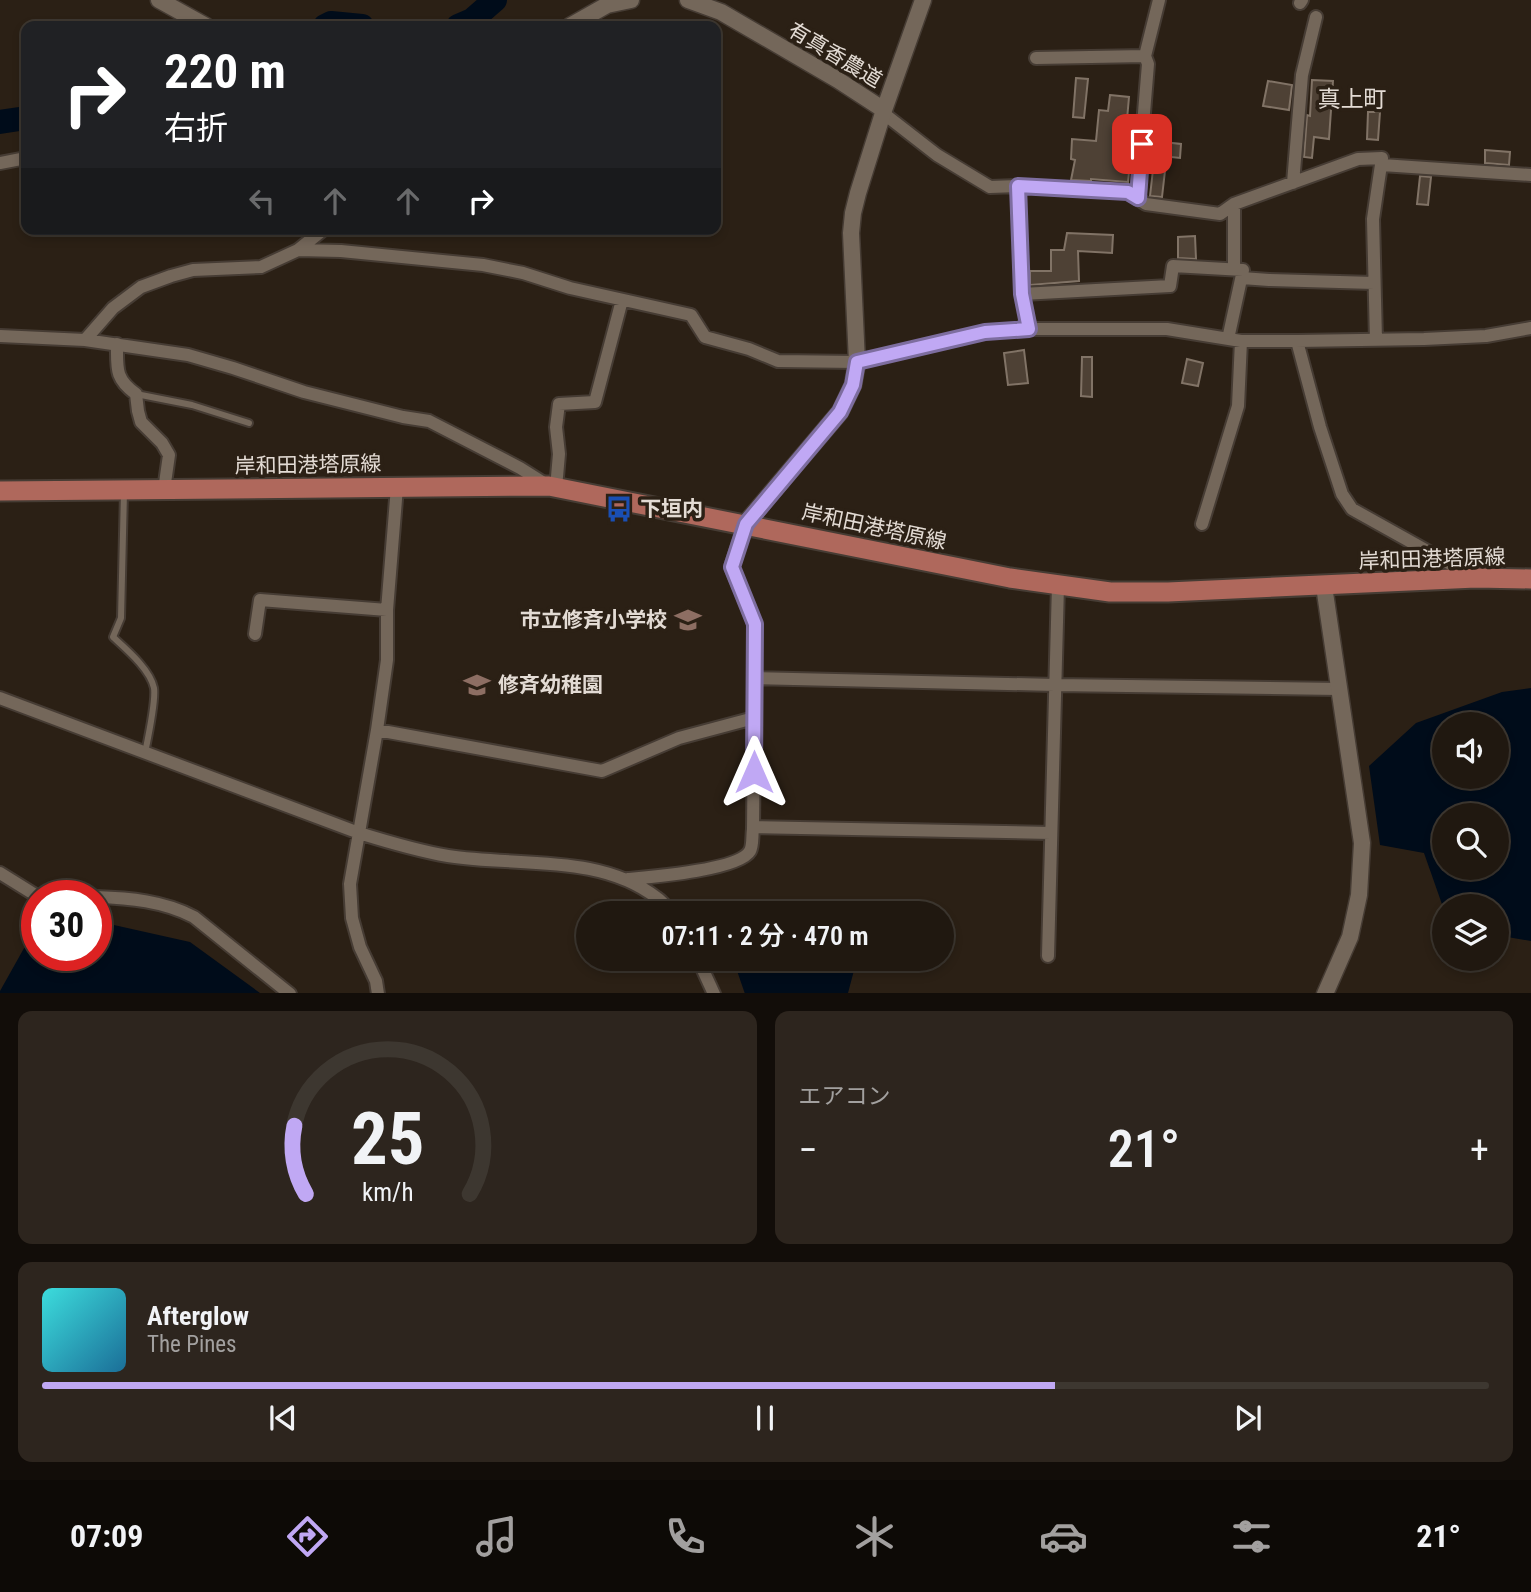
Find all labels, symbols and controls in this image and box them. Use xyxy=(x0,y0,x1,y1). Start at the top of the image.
street label: 有真香農道 xyxy=(784,18,886,92)
text: 220 m xyxy=(164,43,286,100)
icon: right xyxy=(49,49,140,140)
district label: 真上町 xyxy=(1318,86,1387,113)
text: 右折 xyxy=(164,109,228,147)
pin xyxy=(1112,114,1172,174)
icon: arrive xyxy=(1123,125,1161,163)
icon: left xyxy=(243,182,281,220)
icon: ahead xyxy=(316,182,354,220)
icon: ahead xyxy=(389,182,427,220)
icon: right xyxy=(462,182,500,220)
street label: 岸和田港塔原線 xyxy=(234,452,382,478)
bus stop icon: 下垣内 xyxy=(604,494,634,524)
place label: 下垣内 xyxy=(640,497,703,521)
street label: 岸和田港塔原線 xyxy=(800,500,948,554)
street label: 岸和田港塔原線 xyxy=(1358,544,1506,574)
school or university icon: 市立修斉小学校 xyxy=(673,605,703,635)
place label: 市立修斉小学校 xyxy=(520,608,667,632)
school or university icon: 修斉幼稚園 xyxy=(462,670,492,700)
place label: 修斉幼稚園 xyxy=(498,673,603,697)
map controls xyxy=(1432,712,1509,971)
button: sound xyxy=(1432,712,1509,789)
position arrow xyxy=(717,735,791,809)
button: search xyxy=(1432,803,1509,880)
speed limit sign: 30 xyxy=(21,880,112,971)
button: layers xyxy=(1432,894,1509,971)
text: 07:11 · 2 分 · 470 m xyxy=(661,921,869,951)
text: エアコン xyxy=(799,1083,891,1110)
text: 25 xyxy=(350,1096,424,1182)
text: 21° xyxy=(1108,1119,1180,1180)
text: − xyxy=(799,1128,818,1172)
text: + xyxy=(1470,1128,1489,1172)
text: km/h xyxy=(362,1177,413,1206)
text: Afterglow xyxy=(147,1301,249,1331)
text: The Pines xyxy=(147,1331,237,1358)
icon: previous xyxy=(264,1399,302,1437)
icon: pause xyxy=(746,1399,784,1437)
icon: next xyxy=(1229,1399,1267,1437)
icon: directions xyxy=(283,1512,332,1561)
icon: music xyxy=(472,1512,521,1561)
icon: phone xyxy=(661,1512,710,1561)
icon: climate xyxy=(850,1512,899,1561)
icon: car xyxy=(1039,1512,1088,1561)
icon: filters xyxy=(1227,1512,1276,1561)
text: 07:09 xyxy=(70,1517,143,1555)
text: 21° xyxy=(1416,1517,1461,1555)

